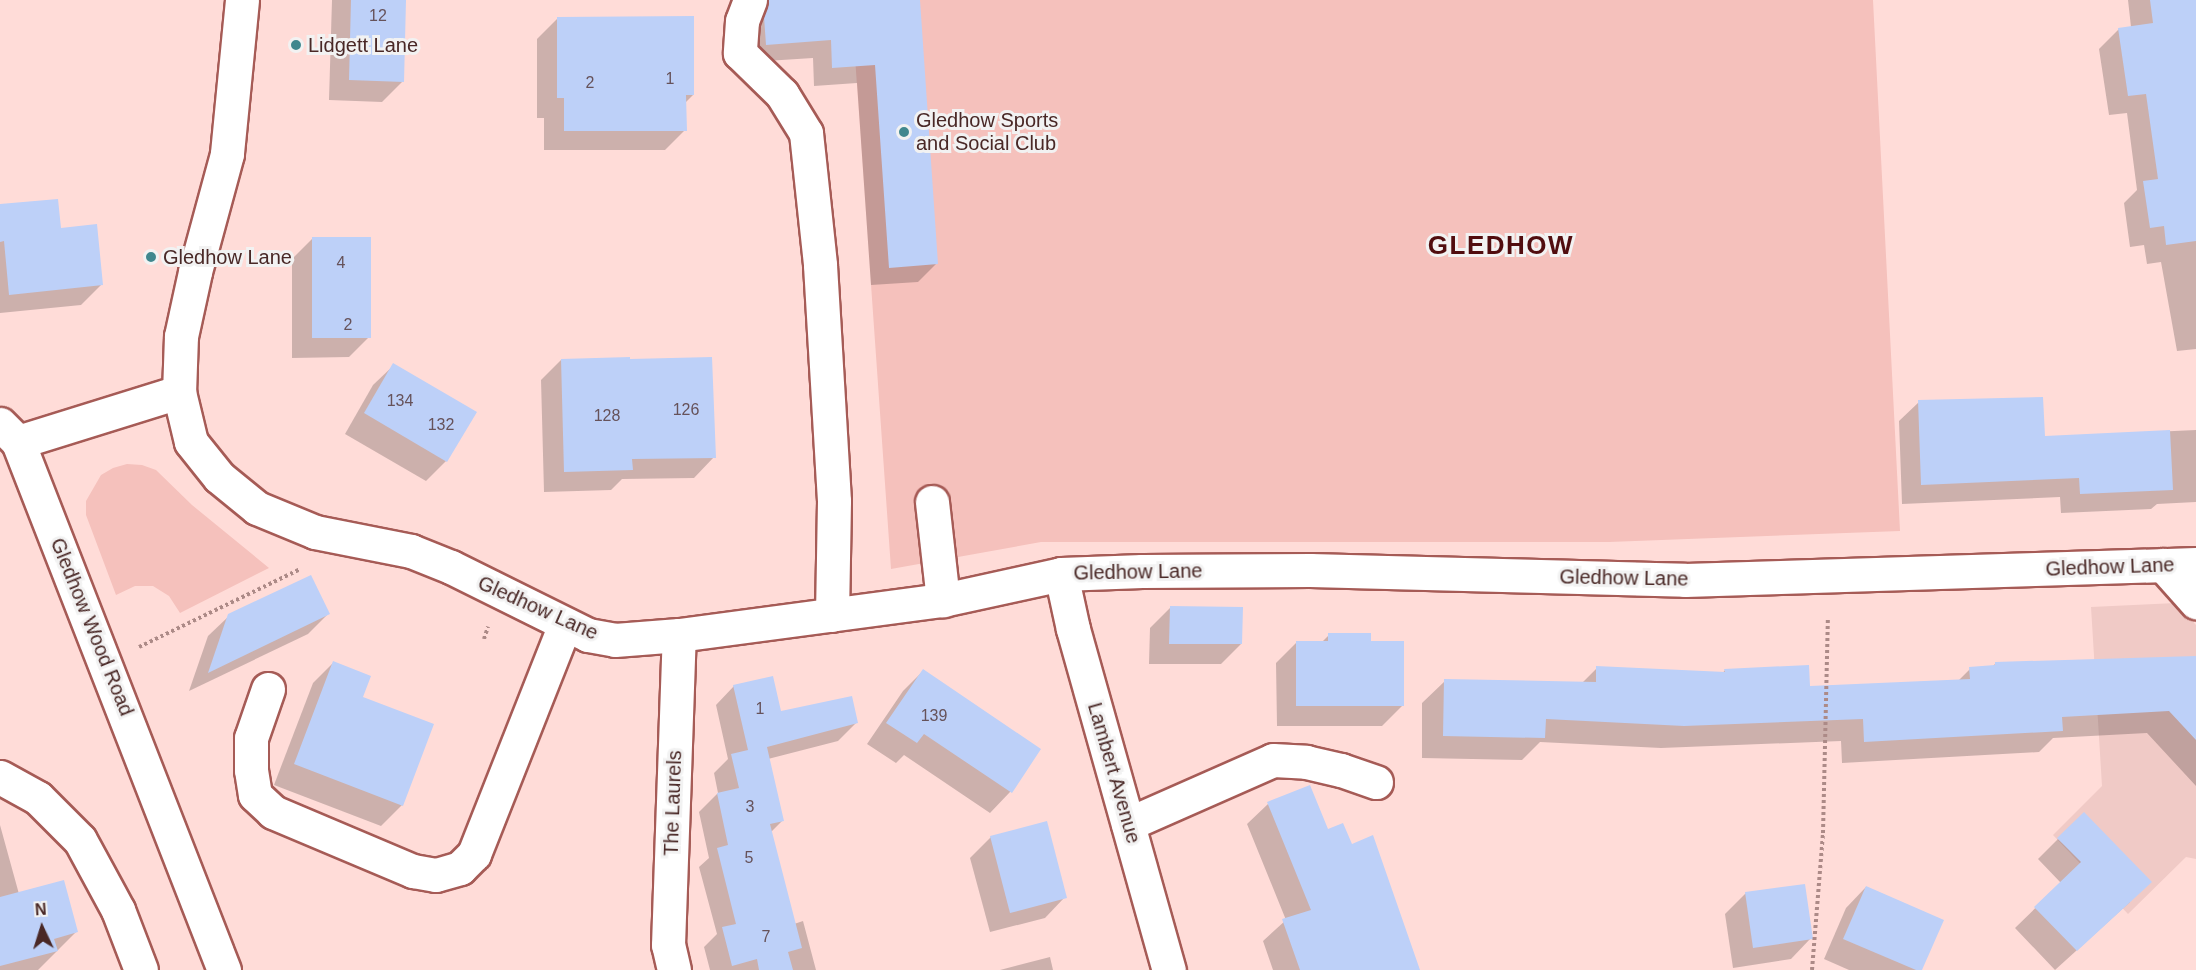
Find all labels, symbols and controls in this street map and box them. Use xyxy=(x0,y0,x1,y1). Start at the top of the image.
house number: 12 xyxy=(369,6,387,26)
place label: Lidgett Lane xyxy=(308,33,418,57)
marker: Lidgett Lane xyxy=(289,38,303,52)
house number: 1 xyxy=(666,69,674,89)
house number: 2 xyxy=(586,73,594,93)
place label: Gledhow Sports and Social Club xyxy=(916,108,1058,155)
marker: Gledhow Sports and Social Club xyxy=(897,125,911,139)
district label: GLEDHOW xyxy=(1428,230,1574,262)
place label: Gledhow Lane xyxy=(163,245,292,269)
marker: Gledhow Lane xyxy=(144,250,158,264)
house number: 4 xyxy=(337,253,345,273)
house number: 2 xyxy=(344,315,352,335)
house number: 134 xyxy=(387,391,413,411)
house number: 126 xyxy=(673,400,699,420)
house number: 128 xyxy=(594,406,620,426)
house number: 132 xyxy=(428,415,454,435)
street label: Gledhow Wood Road xyxy=(45,535,139,719)
street label: Gledhow Lane xyxy=(2045,553,2175,581)
street label: Gledhow Lane xyxy=(1073,559,1203,585)
street label: Gledhow Lane xyxy=(1559,565,1689,591)
street label: Gledhow Lane xyxy=(474,571,602,645)
house number: 1 xyxy=(756,699,764,719)
street label: Lambert Avenue xyxy=(1082,699,1146,847)
house number: 139 xyxy=(921,706,947,726)
street label: The Laurels xyxy=(659,750,687,856)
house number: 3 xyxy=(746,797,754,817)
house number: 5 xyxy=(745,848,753,868)
north arrow xyxy=(12,898,72,958)
text: N xyxy=(34,901,47,918)
house number: 7 xyxy=(762,927,770,947)

